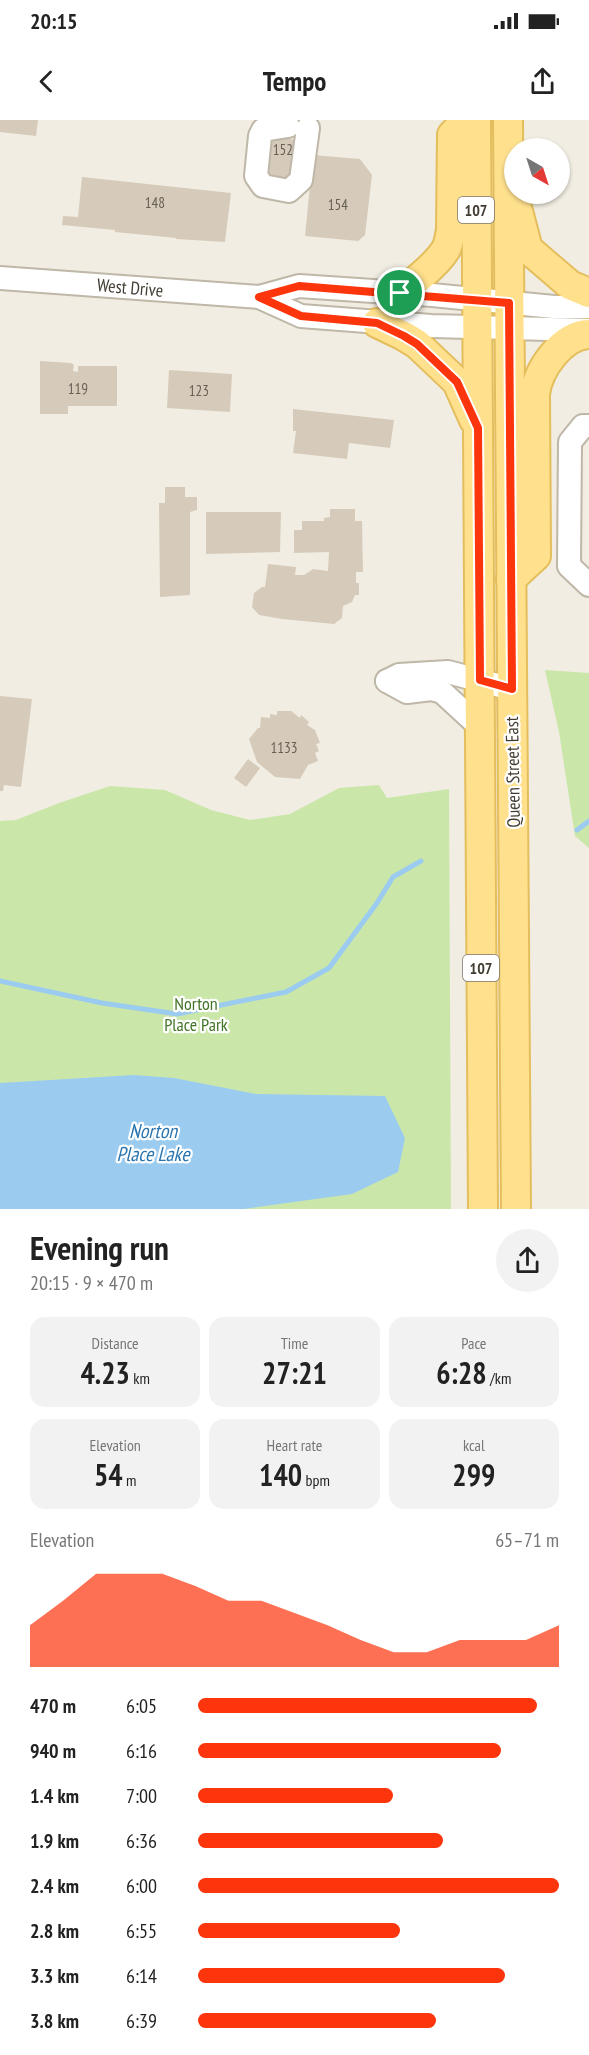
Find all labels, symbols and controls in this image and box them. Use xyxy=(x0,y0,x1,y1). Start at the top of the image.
text: 20:15 xyxy=(30,7,78,35)
text: Tempo xyxy=(263,64,326,98)
icon: back xyxy=(30,65,63,98)
icon: share xyxy=(526,65,559,98)
north arrow xyxy=(504,138,570,204)
map controls xyxy=(504,138,570,204)
house number: 152 xyxy=(273,140,293,159)
house number: 148 xyxy=(145,193,165,212)
house number: 154 xyxy=(328,195,348,214)
road number: 107 xyxy=(458,197,494,223)
pin xyxy=(374,267,425,318)
street label: West Drive xyxy=(96,273,164,302)
icon: arrive xyxy=(383,276,416,309)
house number: 119 xyxy=(68,379,88,398)
house number: 123 xyxy=(189,381,209,400)
street label: Queen Street East xyxy=(500,716,525,828)
house number: 1133 xyxy=(270,738,298,757)
road number: 107 xyxy=(463,955,499,981)
park label: Norton Place Park xyxy=(164,992,228,1036)
water label: Norton Place Lake xyxy=(117,1118,191,1167)
text: Evening run xyxy=(30,1226,169,1269)
button: share xyxy=(496,1229,559,1292)
text: 20:15 · 9 × 470 m xyxy=(30,1270,153,1296)
text: Distance xyxy=(92,1333,139,1353)
text: Time xyxy=(281,1333,308,1353)
text: Pace xyxy=(461,1333,486,1353)
text: 4.23 xyxy=(80,1353,130,1392)
text: 27:21 xyxy=(262,1353,327,1392)
text: 6:28 xyxy=(436,1353,487,1392)
text: km xyxy=(130,1368,150,1388)
text: /km xyxy=(487,1368,511,1388)
text: Elevation xyxy=(89,1435,141,1455)
text: Heart rate xyxy=(267,1435,322,1455)
text: kcal xyxy=(463,1435,485,1455)
text: 54 xyxy=(94,1455,123,1494)
text: 140 xyxy=(259,1455,302,1494)
text: 299 xyxy=(452,1455,495,1494)
text: m xyxy=(123,1470,136,1490)
text: bpm xyxy=(302,1470,330,1490)
text: Elevation xyxy=(30,1527,94,1553)
text: 65–71 m xyxy=(495,1527,559,1553)
text: 470 m xyxy=(30,1693,76,1719)
text: 6:05 xyxy=(126,1693,157,1719)
text: 940 m xyxy=(30,1738,76,1764)
text: 6:16 xyxy=(126,1738,157,1764)
text: 1.4 km xyxy=(30,1783,79,1809)
text: 7:00 xyxy=(126,1783,157,1809)
text: 1.9 km xyxy=(30,1828,79,1854)
text: 6:36 xyxy=(126,1828,157,1854)
text: 2.4 km xyxy=(30,1873,79,1899)
text: 6:00 xyxy=(126,1873,157,1899)
text: 2.8 km xyxy=(30,1918,79,1944)
text: 6:55 xyxy=(126,1918,157,1944)
text: 3.3 km xyxy=(30,1963,79,1989)
text: 6:14 xyxy=(126,1963,157,1989)
text: 3.8 km xyxy=(30,2008,79,2034)
text: 6:39 xyxy=(126,2008,157,2034)

